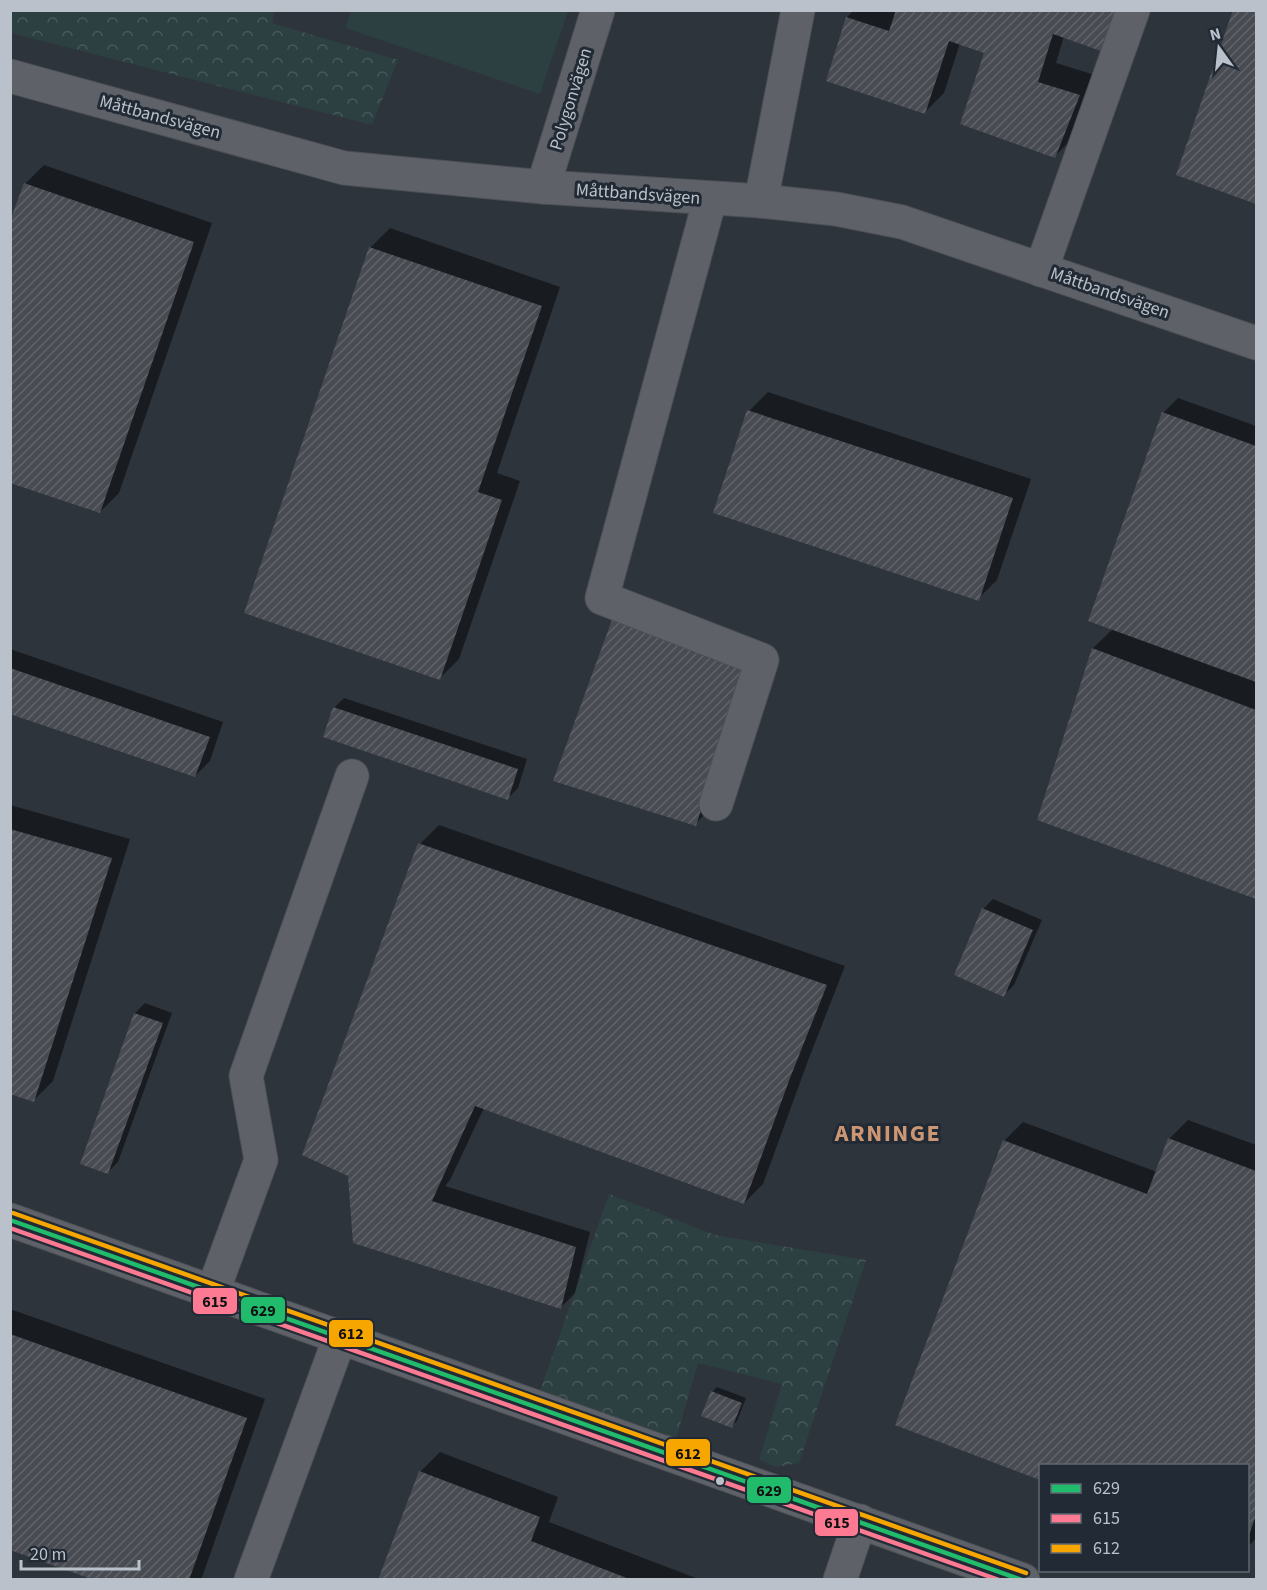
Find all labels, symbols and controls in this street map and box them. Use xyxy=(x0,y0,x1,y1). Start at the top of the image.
north arrow xyxy=(1189,18,1249,78)
text: N xyxy=(1207,22,1223,46)
street label: Polygonvägen xyxy=(544,45,598,153)
street label: Måttbandsvägen xyxy=(97,89,223,145)
street label: Måttbandsvägen xyxy=(575,177,701,211)
street label: Måttbandsvägen xyxy=(1047,261,1173,325)
district label: ARNINGE xyxy=(834,1116,941,1151)
line badge: 615 xyxy=(192,1287,238,1315)
text: 615 xyxy=(202,1291,228,1313)
line badge: 629 xyxy=(240,1296,286,1324)
text: 629 xyxy=(250,1300,276,1322)
line badge: 612 xyxy=(328,1319,374,1348)
text: 612 xyxy=(338,1323,364,1345)
line badge: 612 xyxy=(665,1438,711,1467)
text: 612 xyxy=(675,1443,701,1465)
legend xyxy=(1039,1464,1249,1572)
unlabelled marker xyxy=(714,1475,726,1487)
line badge: 629 xyxy=(746,1476,792,1504)
text: 629 xyxy=(1093,1476,1120,1501)
text: 629 xyxy=(756,1480,782,1502)
text: 615 xyxy=(1093,1506,1120,1531)
line badge: 615 xyxy=(814,1508,859,1537)
text: 615 xyxy=(824,1512,850,1534)
scale bar xyxy=(21,1533,140,1571)
text: 612 xyxy=(1093,1536,1120,1561)
text: 20 m xyxy=(30,1542,66,1567)

